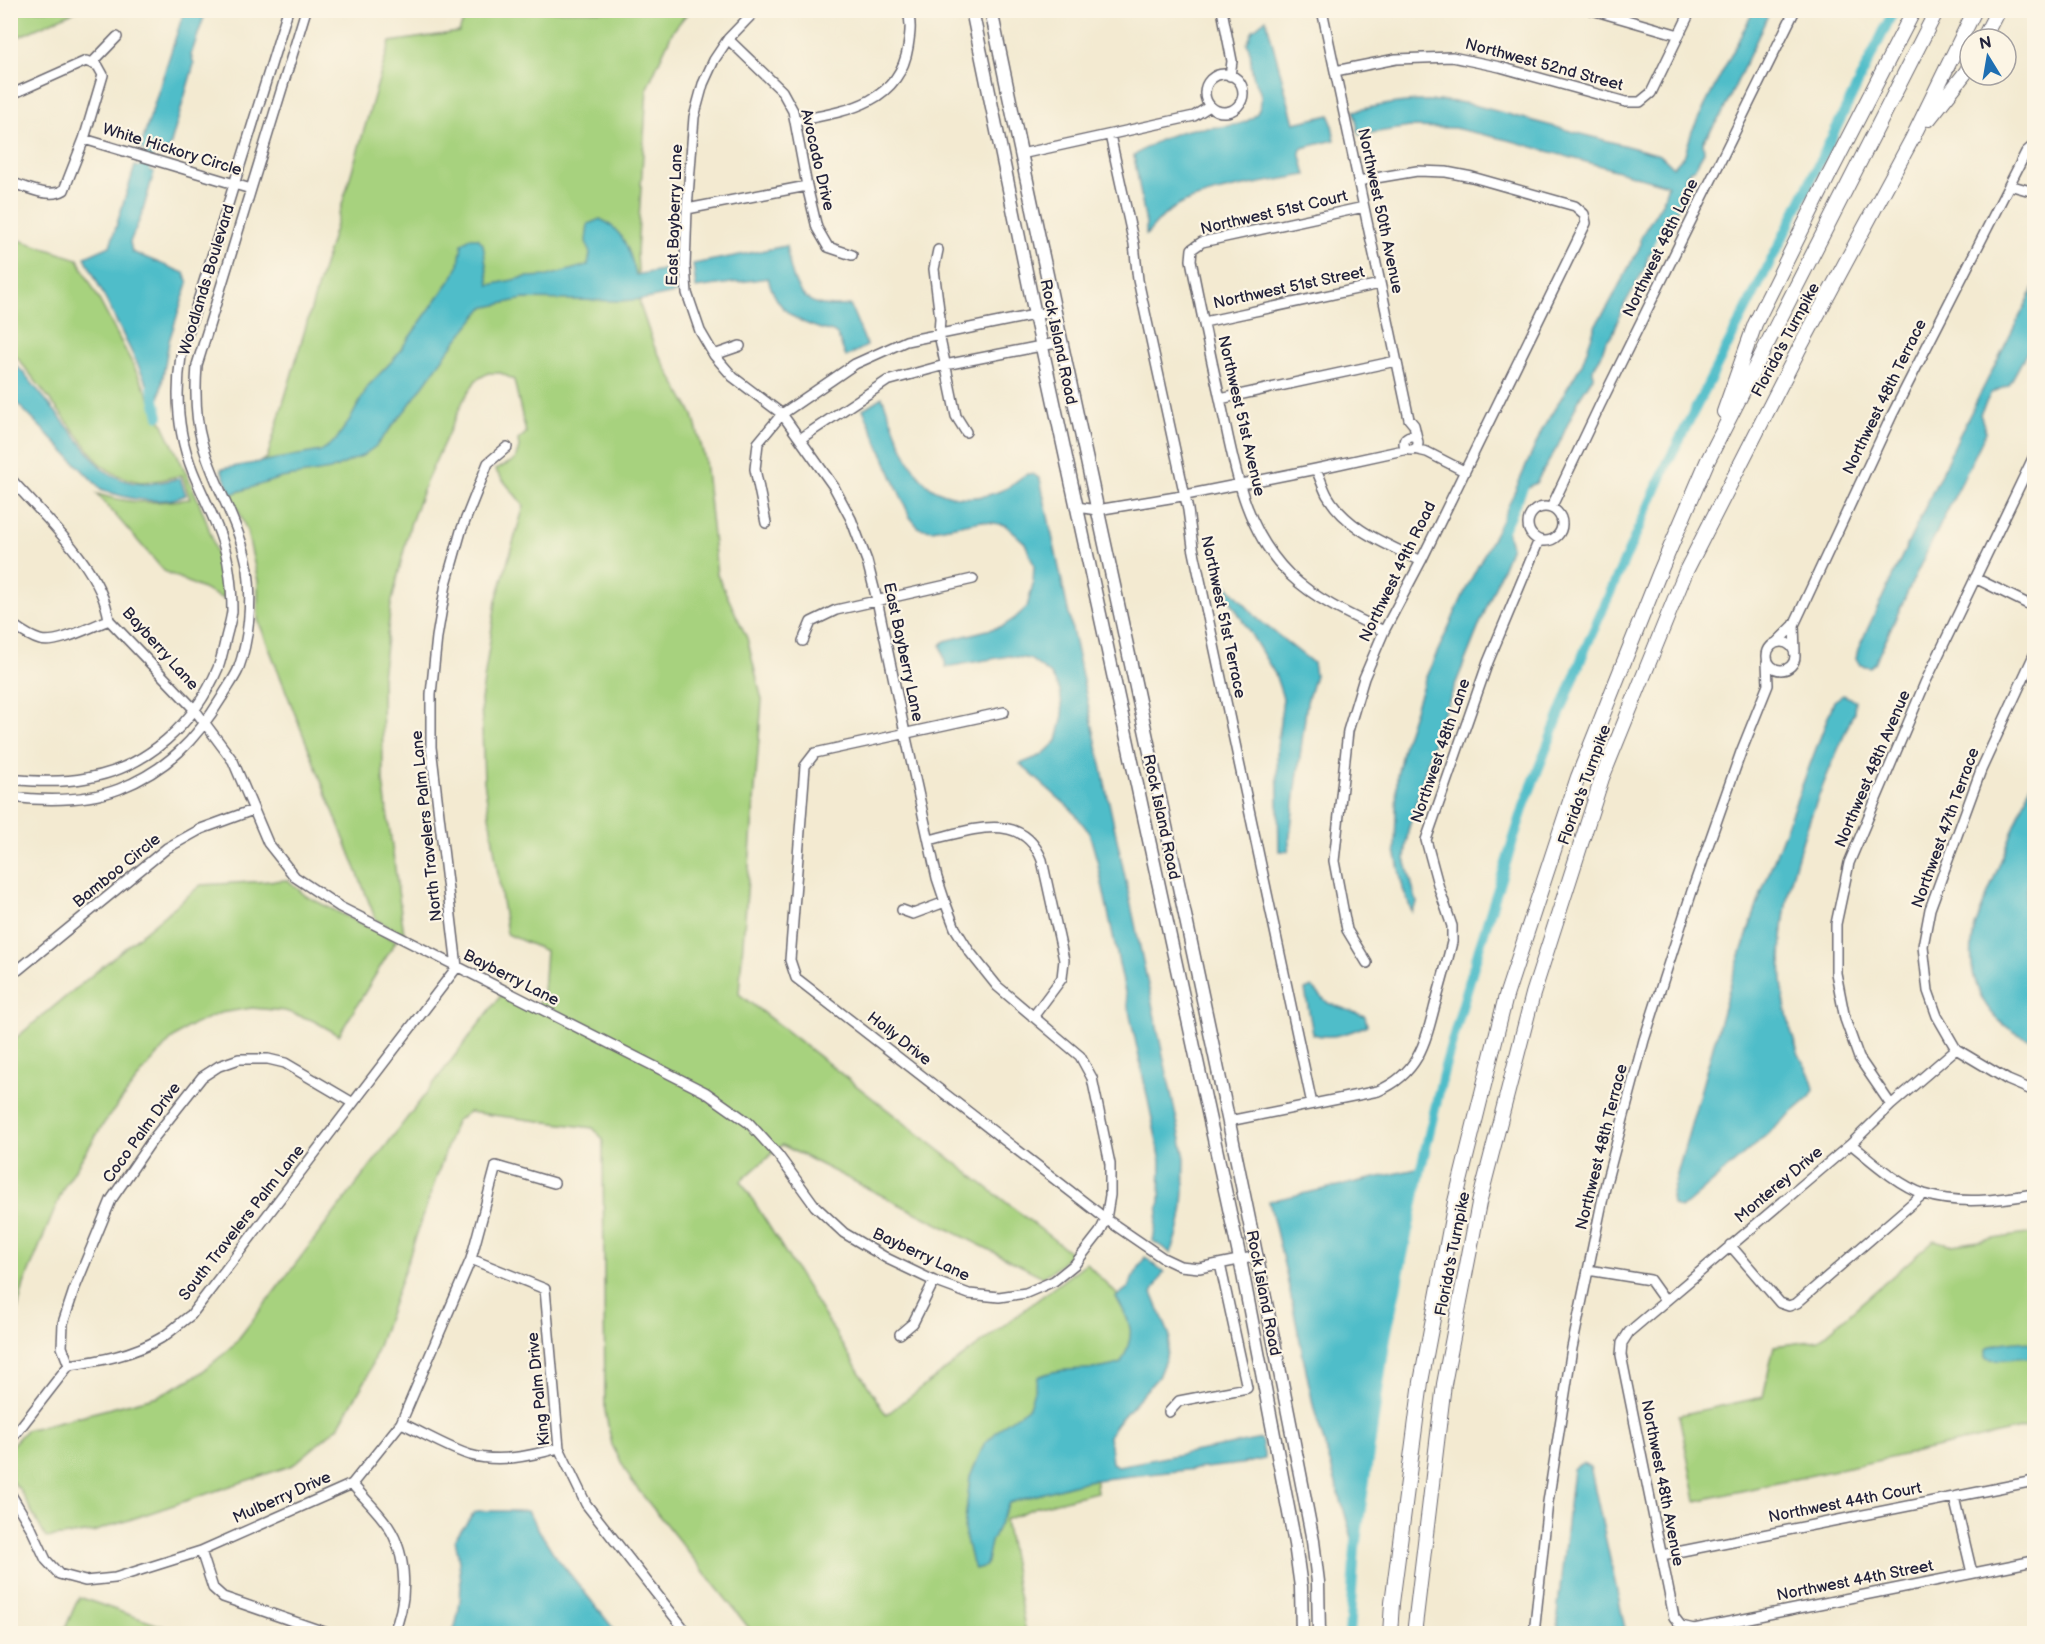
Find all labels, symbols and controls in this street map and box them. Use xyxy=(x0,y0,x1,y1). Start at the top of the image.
north arrow xyxy=(1958,27,2018,87)
text: N xyxy=(1978,33,1993,54)
street label: Northwest 52nd Street xyxy=(1463,35,1625,95)
street label: Avocado Drive xyxy=(796,107,838,213)
street label: White Hickory Circle xyxy=(100,120,244,180)
street label: Northwest 50th Avenue xyxy=(1353,127,1407,296)
street label: East Bayberry Lane xyxy=(663,143,687,286)
street label: Northwest 48th Lane xyxy=(1619,175,1703,320)
street label: Northwest 51st Court xyxy=(1199,187,1350,239)
street label: Woodlands Boulevard xyxy=(175,202,239,358)
street label: Northwest 51st Street xyxy=(1212,263,1366,313)
street label: Rock Island Road xyxy=(1035,278,1081,406)
street label: Florida's Turnpike xyxy=(1748,279,1824,400)
street label: Northwest 48th Terrace xyxy=(1839,316,1931,478)
street label: Northwest 51st Avenue xyxy=(1213,334,1269,499)
street label: Northwest 49th Road xyxy=(1356,499,1440,645)
street label: Northwest 51st Terrace xyxy=(1196,534,1250,701)
street label: East Bayberry Lane xyxy=(879,581,927,724)
street label: Bayberry Lane xyxy=(118,604,202,695)
street label: Northwest 48th Lane xyxy=(1407,676,1475,826)
street label: Northwest 48th Avenue xyxy=(1831,687,1915,850)
street label: Florida's Turnpike xyxy=(1554,722,1616,848)
street label: North Travelers Palm Lane xyxy=(407,729,446,922)
street label: Northwest 47th Terrace xyxy=(1908,745,1984,911)
street label: Rock Island Road xyxy=(1138,753,1184,881)
street label: Bamboo Circle xyxy=(69,830,165,912)
street label: Bayberry Lane xyxy=(460,946,562,1011)
street label: Holly Drive xyxy=(863,1008,935,1070)
street label: Northwest 48th Terrace xyxy=(1572,1062,1632,1232)
street label: Coco Palm Drive xyxy=(99,1079,185,1187)
street label: South Travelers Palm Lane xyxy=(175,1141,309,1305)
street label: Monterey Drive xyxy=(1731,1142,1827,1227)
street label: Florida's Turnpike xyxy=(1432,1190,1474,1318)
street label: Bayberry Lane xyxy=(869,1224,973,1286)
street label: Rock Island Road xyxy=(1241,1228,1285,1358)
street label: King Palm Drive xyxy=(524,1331,554,1447)
street label: Northwest 48th Avenue xyxy=(1637,1398,1688,1568)
street label: Mulberry Drive xyxy=(230,1468,334,1528)
street label: Northwest 44th Court xyxy=(1767,1479,1923,1527)
street label: Northwest 44th Street xyxy=(1775,1556,1935,1606)

